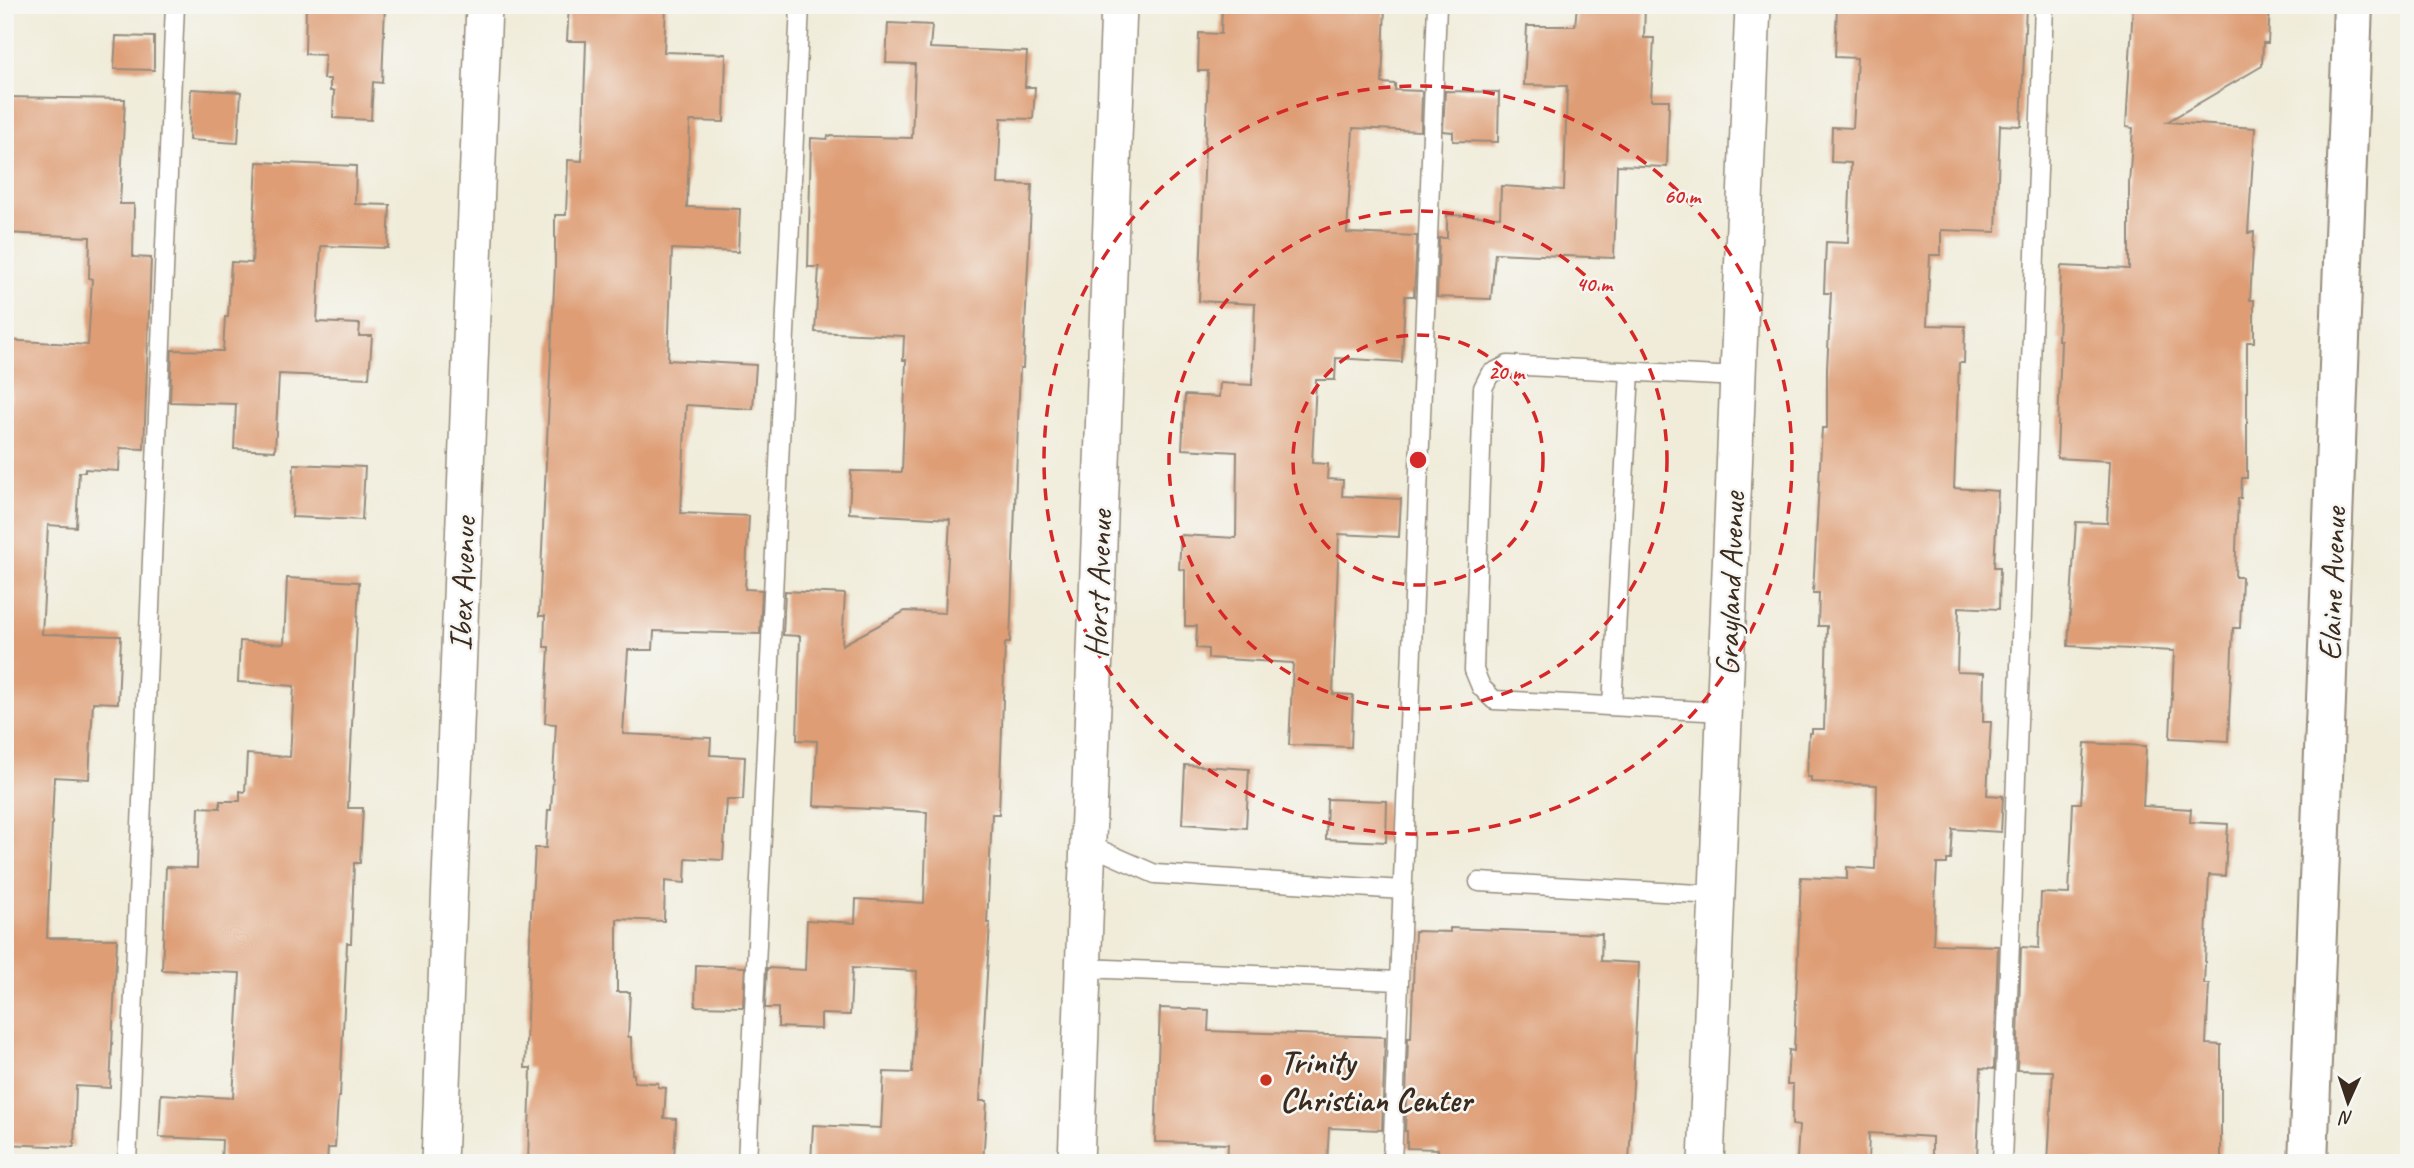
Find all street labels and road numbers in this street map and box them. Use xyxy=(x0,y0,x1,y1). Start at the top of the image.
street label: Grayland Avenue xyxy=(1706,489,1754,677)
street label: Elaine Avenue xyxy=(2308,504,2356,661)
street label: Horst Avenue xyxy=(1074,507,1122,659)
street label: Ibex Avenue xyxy=(439,514,485,652)

